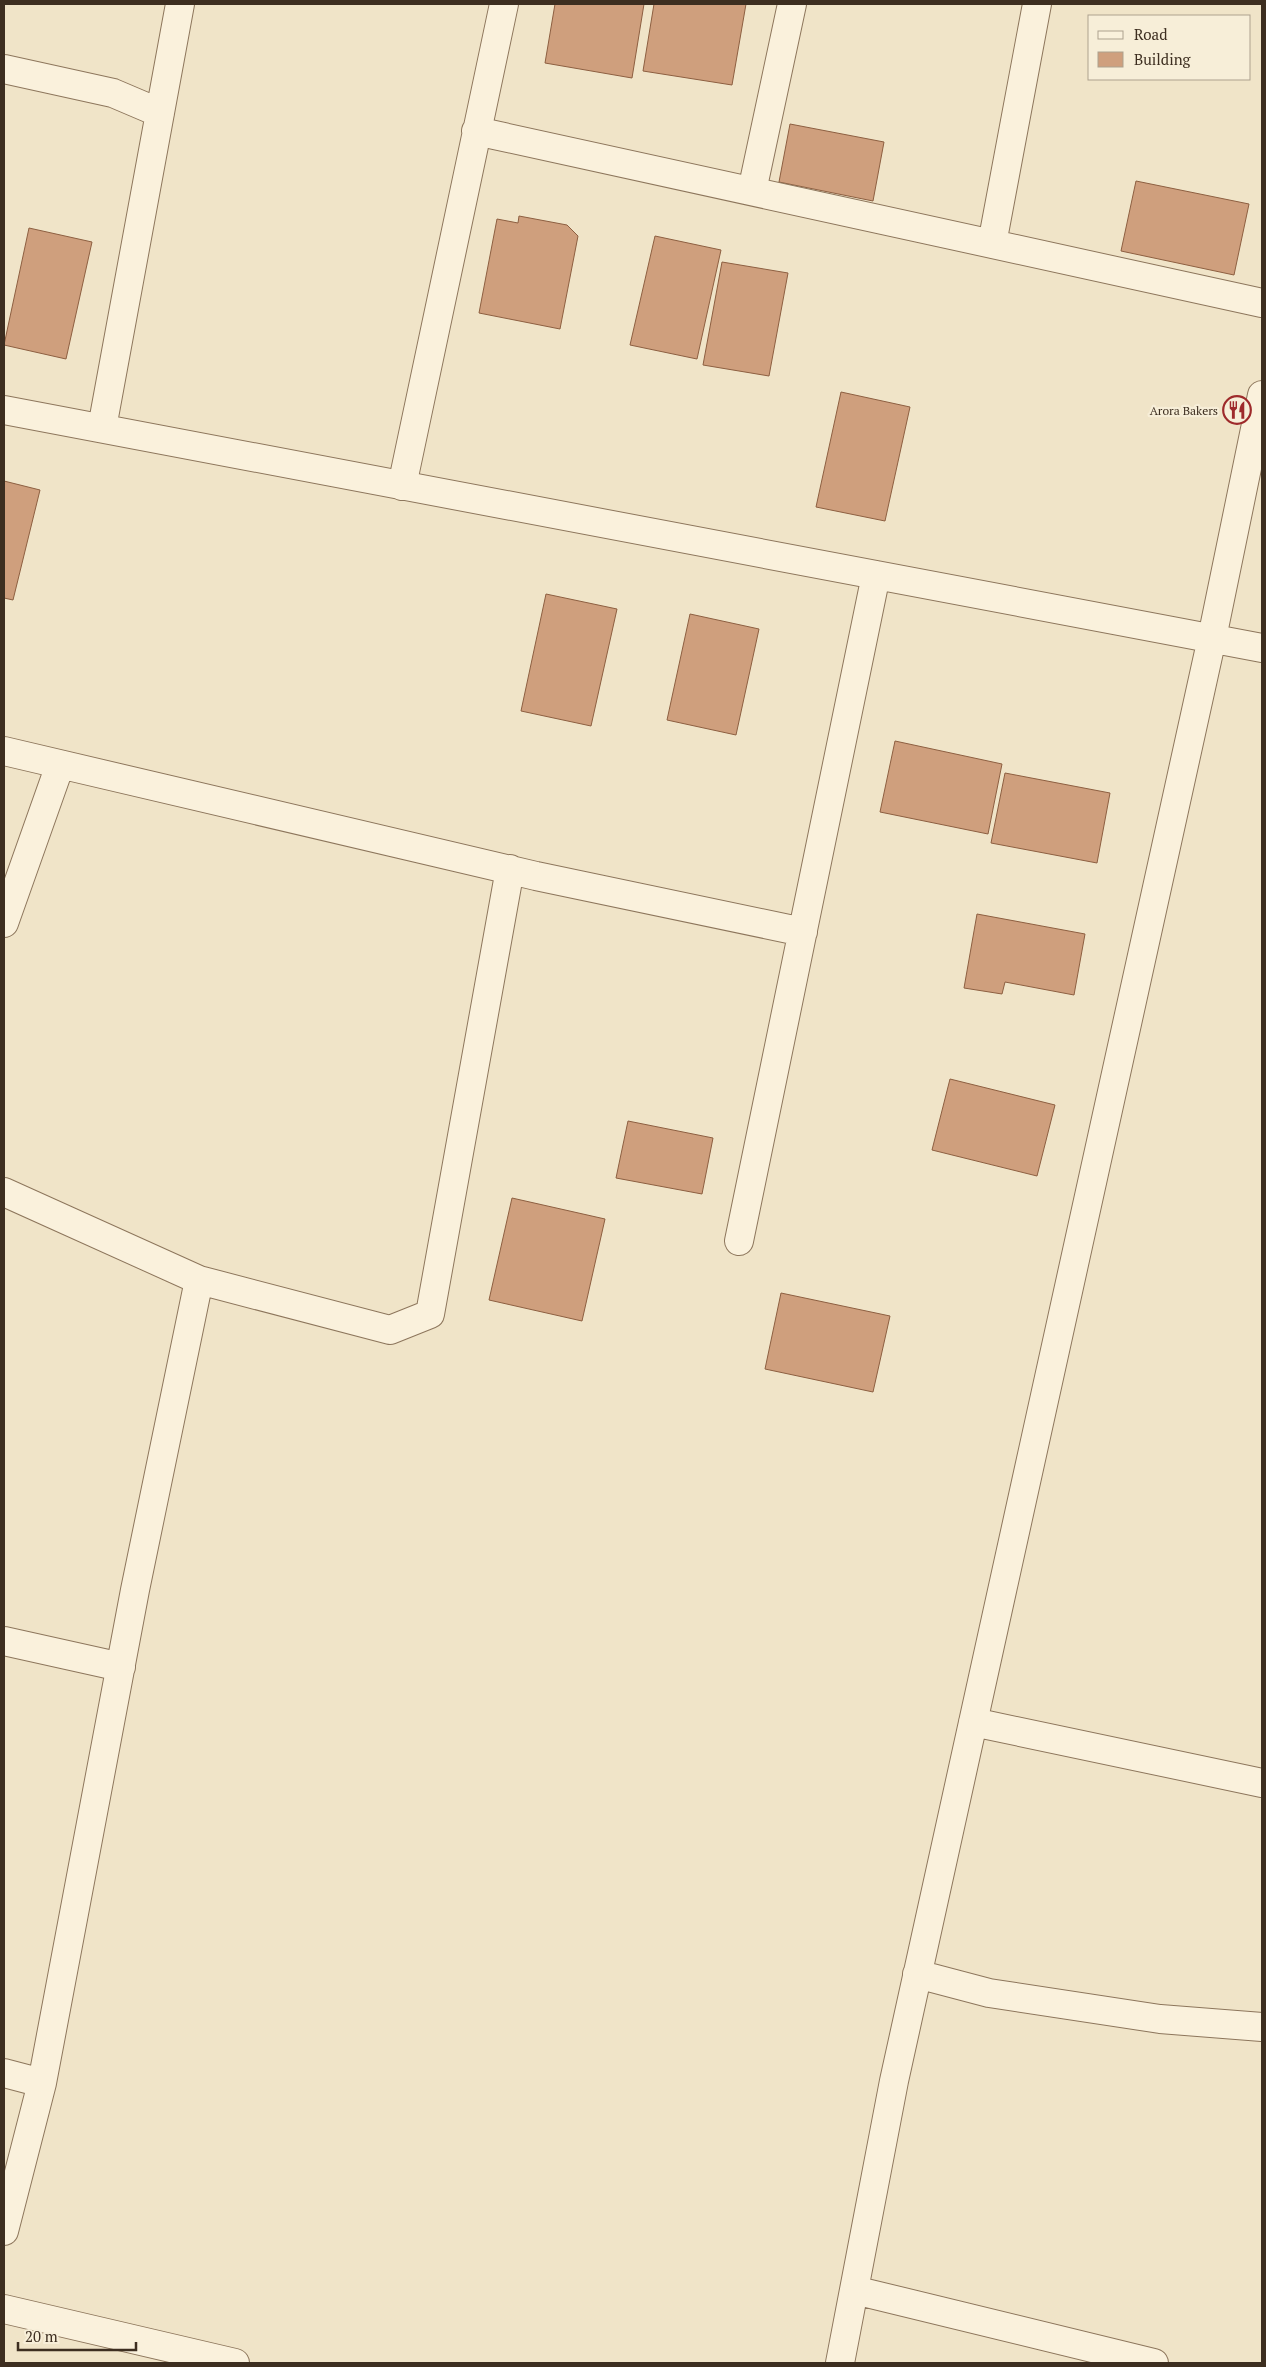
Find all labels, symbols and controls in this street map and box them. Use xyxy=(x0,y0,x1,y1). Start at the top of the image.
legend xyxy=(1088,15,1251,80)
text: Road xyxy=(1134,24,1167,44)
text: Building xyxy=(1134,49,1192,69)
restaurant icon: Arora Bakers xyxy=(1222,395,1252,425)
place label: Arora Bakers xyxy=(1150,403,1218,418)
scale bar xyxy=(18,2320,135,2352)
text: 20 m xyxy=(25,2326,58,2346)

